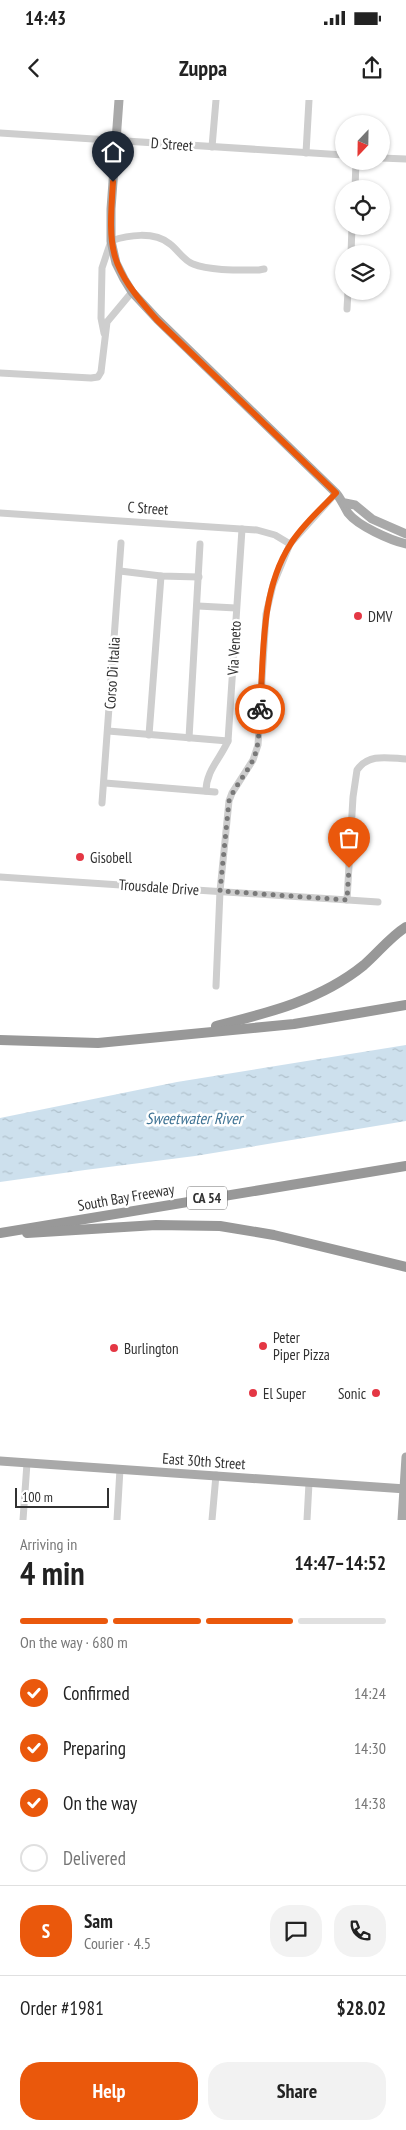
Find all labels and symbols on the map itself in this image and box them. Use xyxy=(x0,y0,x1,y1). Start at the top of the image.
north arrow xyxy=(335,115,390,170)
pin xyxy=(92,131,134,182)
street label: D Street xyxy=(150,133,194,155)
street label: C Street xyxy=(127,497,169,519)
place label: DMV xyxy=(368,607,392,626)
marker: DMV xyxy=(352,610,364,622)
street label: Via Veneto xyxy=(223,620,245,677)
street label: Corso Di Italia xyxy=(100,636,124,710)
courier xyxy=(235,684,285,734)
pin xyxy=(328,817,370,868)
place label: Gisobell xyxy=(90,848,132,867)
marker: Gisobell xyxy=(74,851,86,863)
street label: Trousdale Drive xyxy=(118,875,200,899)
water label: Sweetwater River xyxy=(146,1108,245,1128)
street label: South Bay Freeway xyxy=(76,1179,176,1215)
road number: CA 54 xyxy=(187,1186,227,1210)
place label: Peter Piper Pizza xyxy=(273,1328,330,1364)
place label: Burlington xyxy=(124,1339,179,1358)
marker: Peter Piper Pizza xyxy=(257,1340,269,1352)
marker: Burlington xyxy=(108,1342,120,1354)
place label: El Super xyxy=(263,1384,307,1403)
place label: Sonic xyxy=(338,1384,367,1403)
marker: El Super xyxy=(247,1387,259,1399)
marker: Sonic xyxy=(370,1387,382,1399)
street label: East 30th Street xyxy=(162,1449,246,1473)
scale bar xyxy=(15,1485,109,1508)

